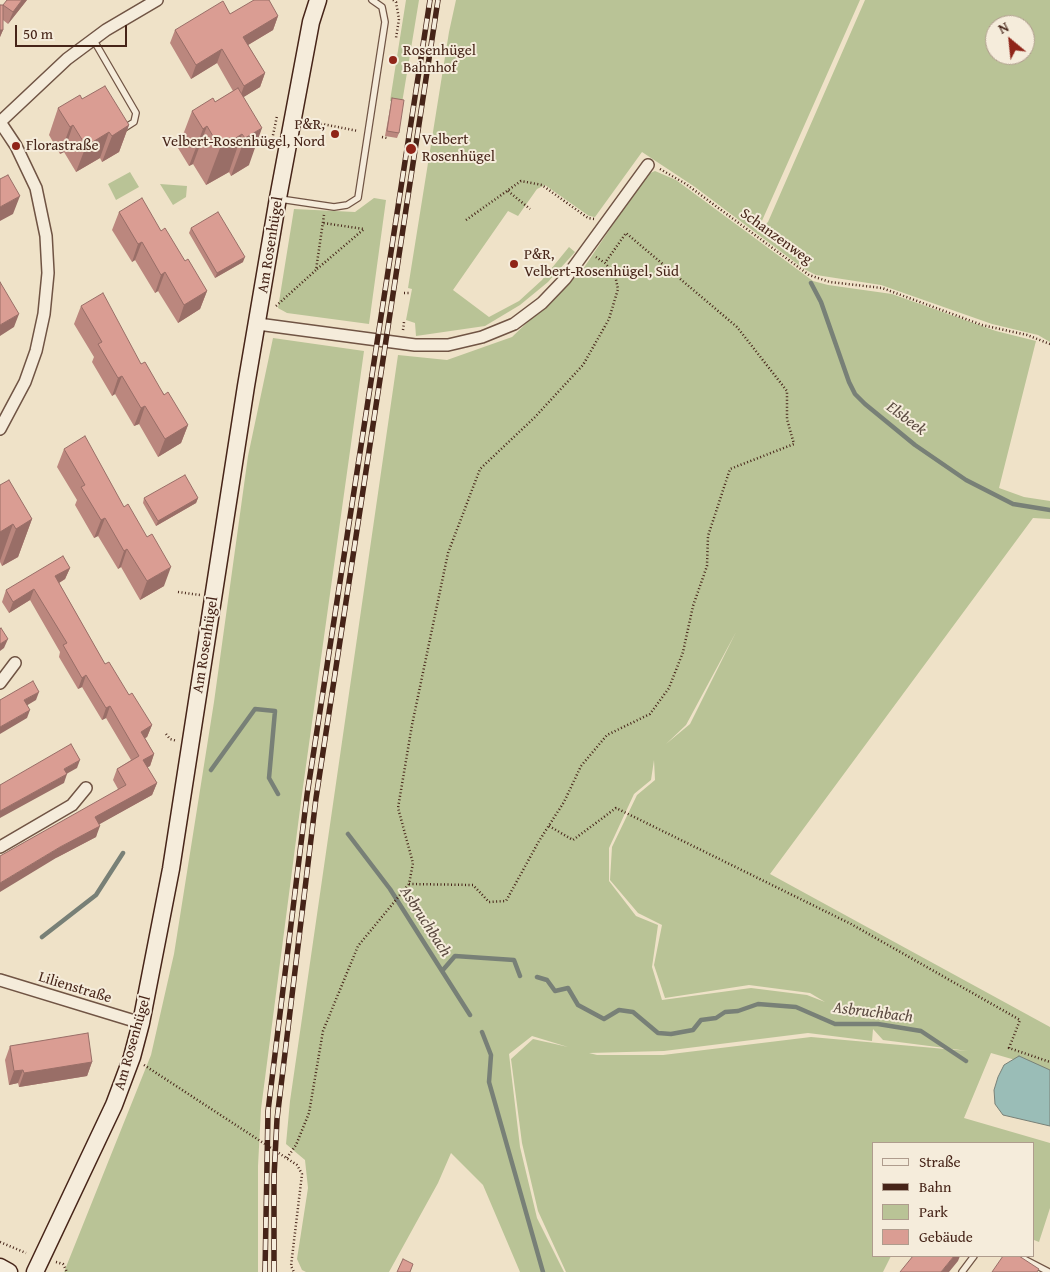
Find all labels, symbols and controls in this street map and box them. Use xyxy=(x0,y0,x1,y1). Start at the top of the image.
scale bar xyxy=(18,15,130,47)
north arrow xyxy=(985,15,1035,65)
text: N xyxy=(995,17,1012,39)
text: 50 m xyxy=(23,23,53,44)
place label: Rosenhügel Bahnhof xyxy=(403,42,476,77)
marker: Rosenhügel Bahnhof xyxy=(387,54,399,66)
place label: P&R, Velbert-Rosenhügel, Nord xyxy=(162,116,325,151)
marker: P&R, Velbert-Rosenhügel, Nord xyxy=(329,128,341,140)
place label: Velbert Rosenhügel xyxy=(422,131,495,166)
place label: Florastraße xyxy=(26,137,99,155)
marker: Florastraße xyxy=(10,140,22,152)
marker: Velbert Rosenhügel xyxy=(404,142,418,156)
street label: Am Rosenhügel xyxy=(254,195,288,295)
street label: Schanzenweg xyxy=(737,205,815,269)
place label: P&R, Velbert-Rosenhügel, Süd xyxy=(524,246,679,281)
marker: P&R, Velbert-Rosenhügel, Süd xyxy=(508,258,520,270)
water label: Elsbeek xyxy=(882,398,930,440)
street label: Am Rosenhügel xyxy=(189,595,223,695)
water label: Asbruchbach xyxy=(395,883,455,961)
street label: Lilienstraße xyxy=(36,968,114,1008)
street label: Am Rosenhügel xyxy=(111,994,155,1092)
water label: Asbruchbach xyxy=(832,999,914,1027)
legend xyxy=(872,1142,1035,1257)
text: Straße xyxy=(919,1151,961,1172)
text: Bahn xyxy=(919,1176,951,1197)
text: Park xyxy=(919,1201,948,1222)
text: Gebäude xyxy=(919,1226,973,1247)

